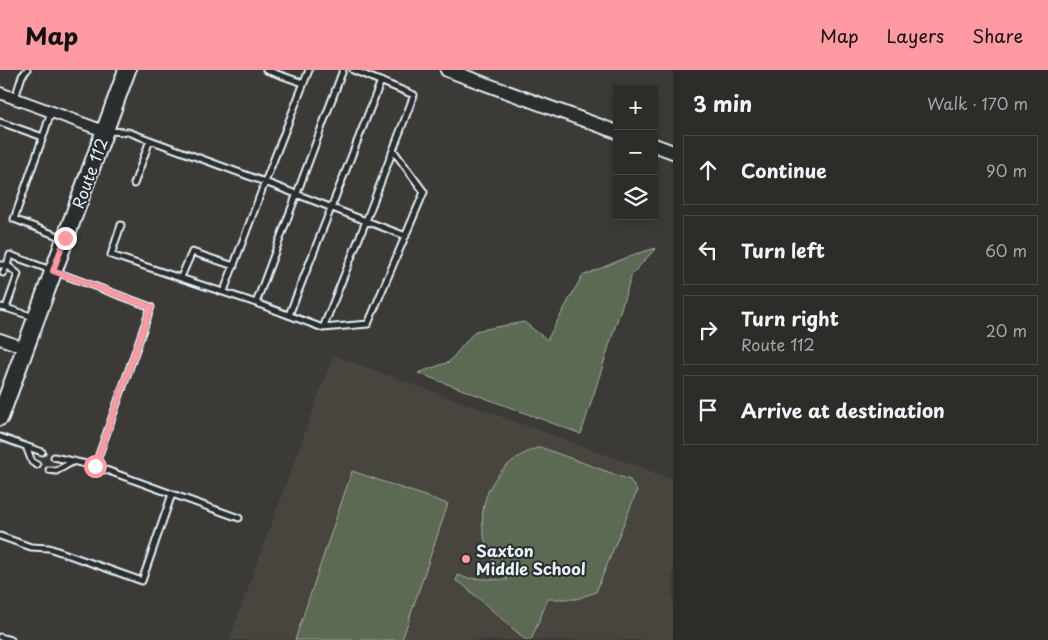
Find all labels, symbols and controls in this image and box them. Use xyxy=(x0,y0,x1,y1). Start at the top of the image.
text: Map xyxy=(25,17,78,53)
text: Map xyxy=(820,22,859,49)
text: Layers xyxy=(887,22,944,49)
text: Share xyxy=(972,22,1023,49)
map controls xyxy=(613,85,658,220)
button: + xyxy=(613,85,658,130)
text: 3 min xyxy=(693,87,752,119)
text: Walk · 170 m xyxy=(927,91,1028,115)
button: − xyxy=(613,130,658,175)
street label: Route 112 xyxy=(65,134,113,212)
icon: ahead xyxy=(694,156,722,184)
text: Continue xyxy=(741,156,827,184)
text: 90 m xyxy=(986,158,1027,182)
button: layers xyxy=(613,175,658,220)
route end xyxy=(54,227,77,250)
icon: left xyxy=(694,236,722,264)
text: Turn left xyxy=(741,236,825,264)
text: 60 m xyxy=(985,238,1027,262)
text: Turn right xyxy=(741,304,839,332)
icon: right xyxy=(694,316,722,344)
text: 20 m xyxy=(986,318,1027,342)
text: Route 112 xyxy=(741,332,815,356)
icon: arrive xyxy=(694,396,722,424)
text: Arrive at destination xyxy=(741,396,945,424)
route start xyxy=(84,455,107,478)
place label: Saxton Middle School xyxy=(476,538,586,580)
marker: Saxton Middle School xyxy=(460,553,472,565)

